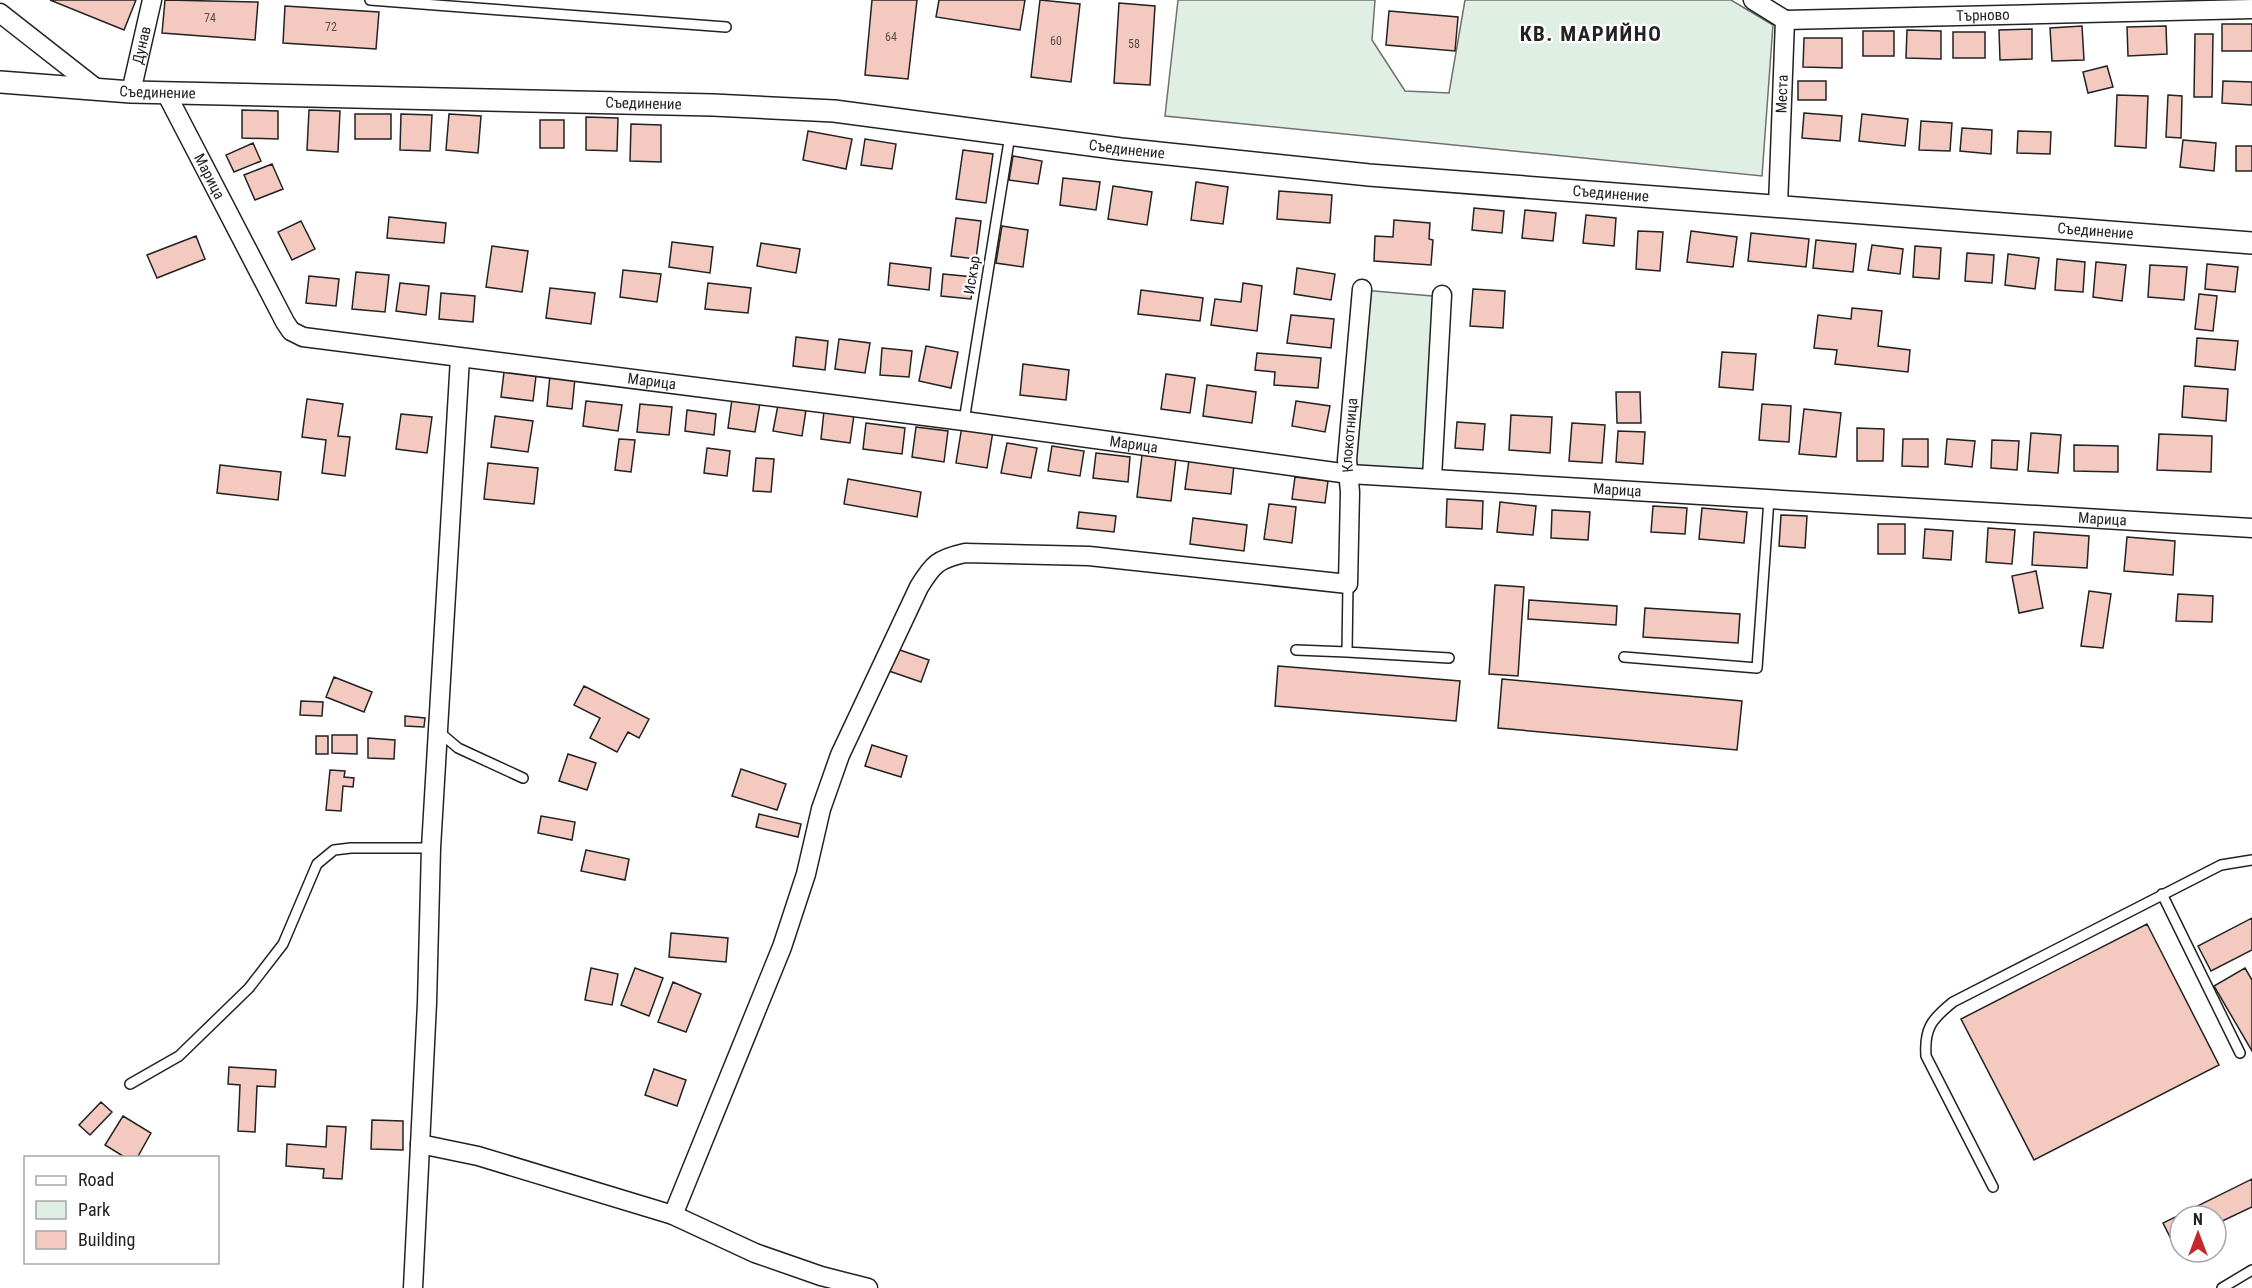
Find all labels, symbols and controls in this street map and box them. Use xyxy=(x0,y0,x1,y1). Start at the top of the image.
street label: Търново xyxy=(1956,6,2010,25)
house number: 74 xyxy=(204,11,216,25)
house number: 72 xyxy=(325,20,337,34)
district label: КВ. МАРИЙНО xyxy=(1520,22,1662,46)
street label: Дунав xyxy=(129,24,155,66)
house number: 64 xyxy=(885,30,897,44)
house number: 60 xyxy=(1050,34,1062,48)
house number: 58 xyxy=(1128,37,1140,51)
street label: Места xyxy=(1772,74,1792,114)
street label: Съединение xyxy=(119,82,196,102)
street label: Съединение xyxy=(605,94,682,113)
street label: Съединение xyxy=(1088,136,1166,163)
street label: Марица xyxy=(190,151,229,202)
street label: Съединение xyxy=(1572,182,1649,206)
street label: Съединение xyxy=(2057,219,2134,243)
street label: Искър xyxy=(960,254,984,296)
street label: Марица xyxy=(627,369,677,393)
street label: Клокотница xyxy=(1338,397,1361,473)
street label: Марица xyxy=(1108,432,1159,457)
street label: Марица xyxy=(1592,480,1642,500)
street label: Марица xyxy=(2078,509,2127,529)
legend xyxy=(24,1156,219,1264)
text: Road xyxy=(78,1169,114,1190)
text: Park xyxy=(78,1199,110,1220)
north arrow xyxy=(2168,1204,2228,1264)
text: N xyxy=(2193,1210,2203,1229)
text: Building xyxy=(78,1229,135,1250)

